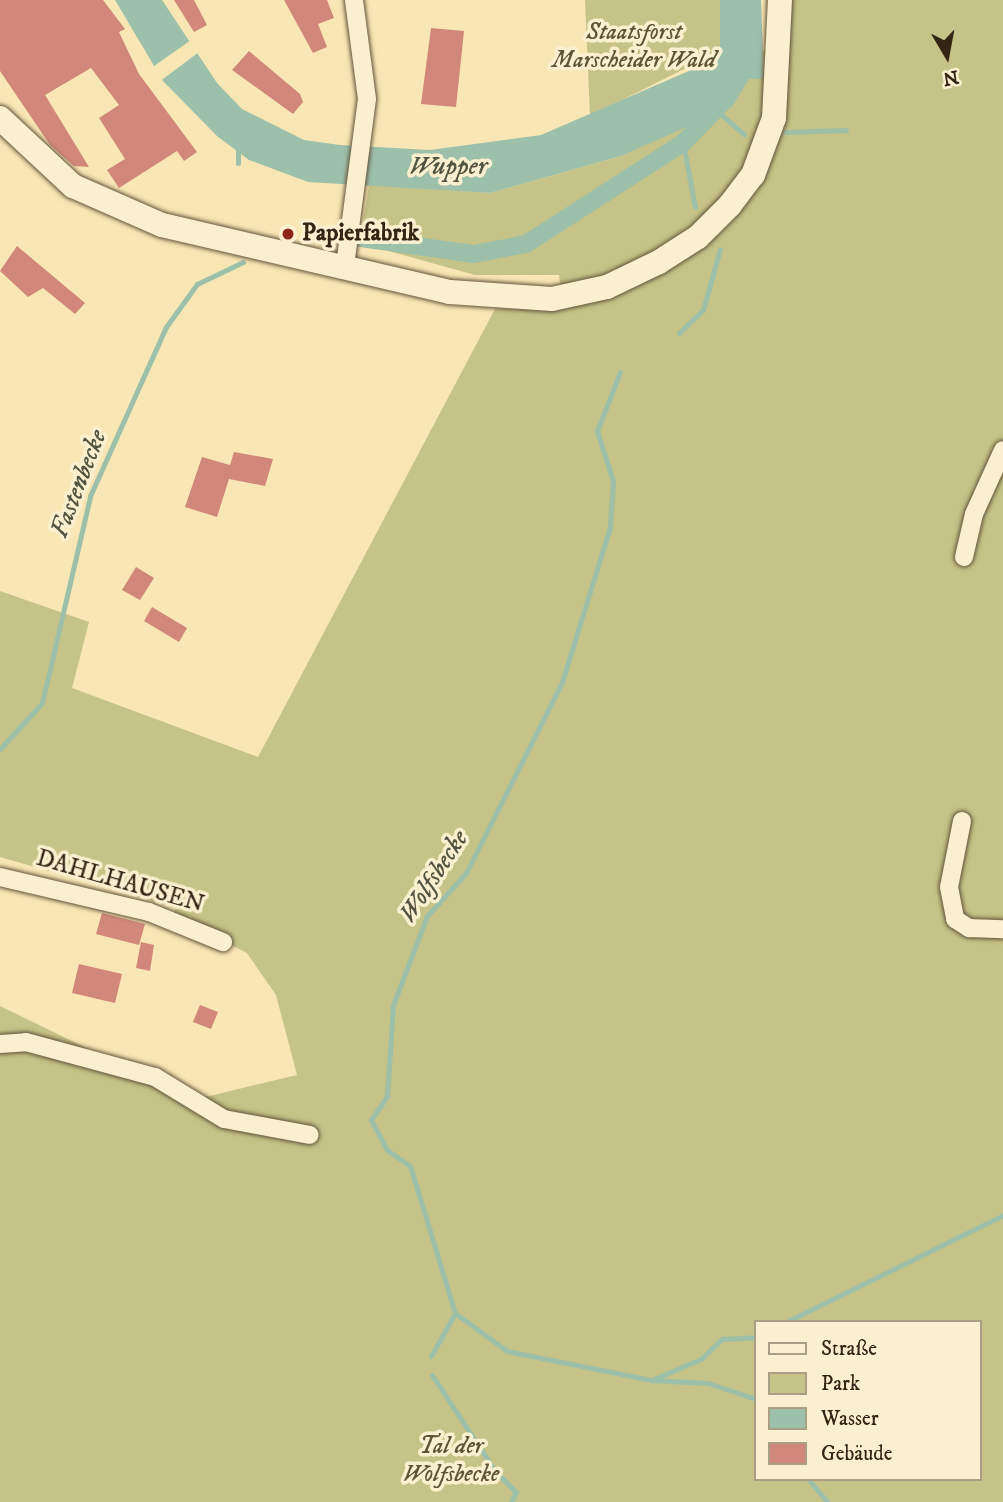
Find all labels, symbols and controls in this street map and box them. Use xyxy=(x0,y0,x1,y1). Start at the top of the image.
park label: Staatsforst Marscheider Wald xyxy=(552,19,716,75)
north arrow xyxy=(912,21,982,91)
text: N xyxy=(941,64,960,90)
water label: Wupper xyxy=(409,151,487,183)
place label: Papierfabrik xyxy=(302,220,419,248)
marker: Papierfabrik xyxy=(280,226,296,242)
water label: Fastenbecke xyxy=(44,426,114,542)
water label: Wolfsbecke xyxy=(392,825,476,929)
street label: DAHLHAUSEN xyxy=(33,844,207,920)
legend xyxy=(754,1320,982,1481)
text: Straße xyxy=(821,1336,877,1362)
text: Park xyxy=(821,1371,860,1397)
text: Wasser xyxy=(821,1406,878,1432)
park label: Tal der Wolfsbecke xyxy=(403,1433,499,1489)
text: Gebäude xyxy=(821,1441,892,1467)

